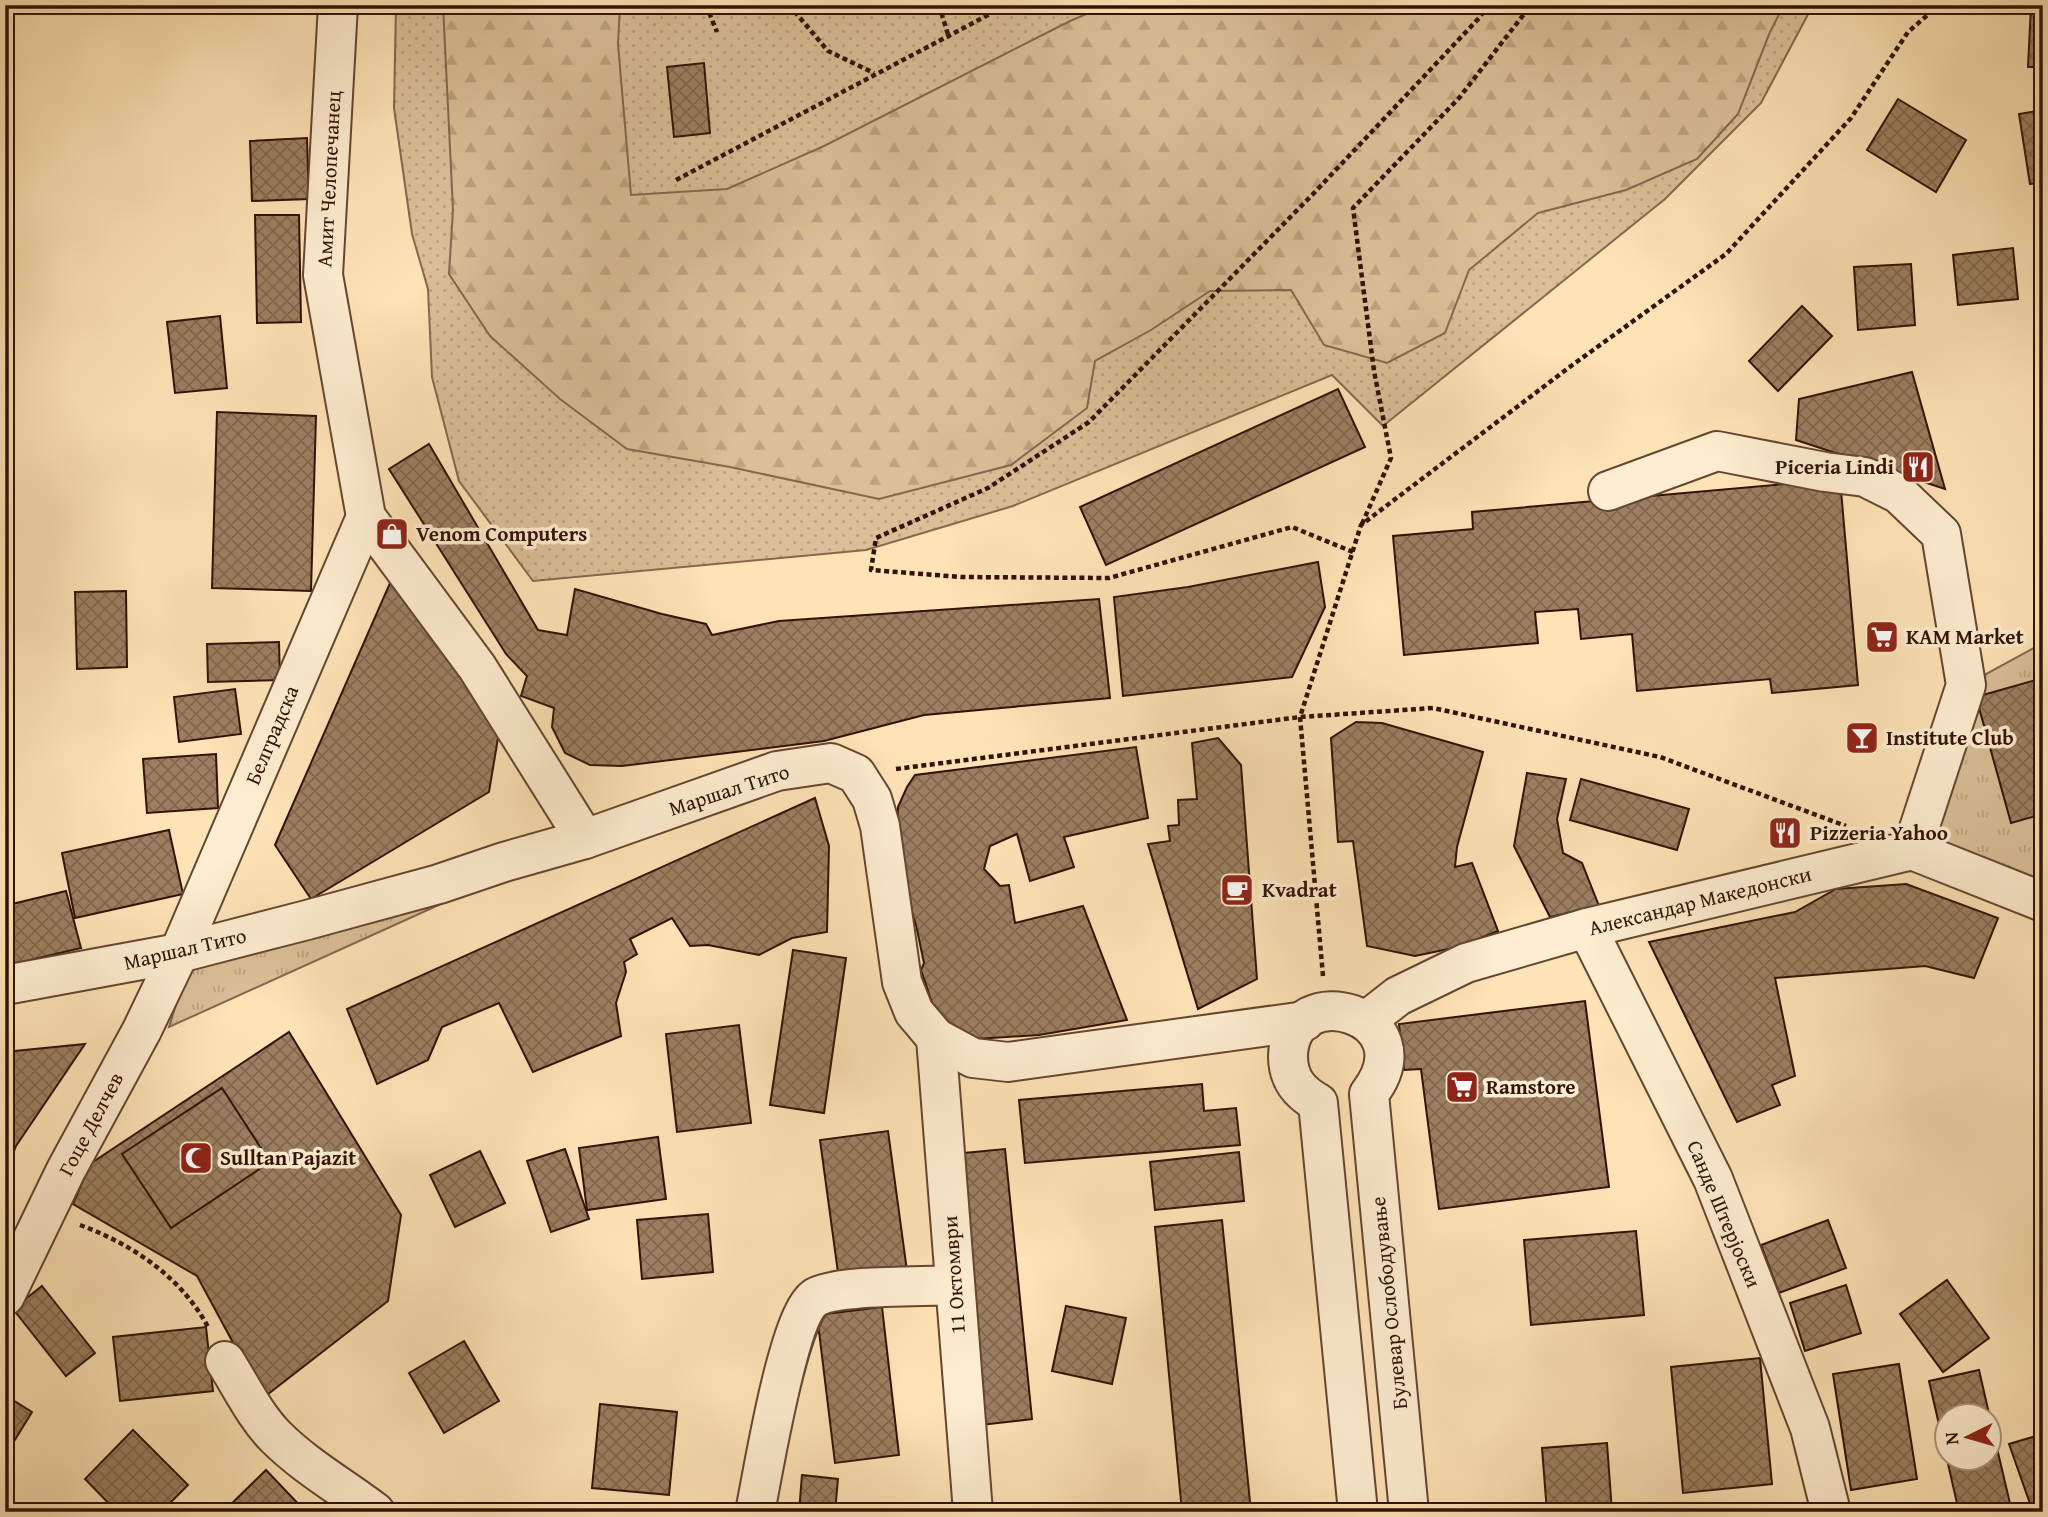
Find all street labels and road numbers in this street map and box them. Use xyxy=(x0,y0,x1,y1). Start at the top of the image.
street label: Амит Челопечанец xyxy=(308,90,349,268)
street label: Белградска xyxy=(237,680,306,789)
street label: Маршал Тито xyxy=(665,755,793,824)
street label: Александар Македонски xyxy=(1585,858,1814,943)
street label: Маршал Тито xyxy=(120,919,249,978)
street label: Гоце Делчев xyxy=(50,1066,131,1181)
street label: Санде Штерјоски xyxy=(1679,1135,1770,1292)
street label: Булевар Ослободување xyxy=(1362,1195,1415,1411)
street label: 11 Октомври xyxy=(934,1215,973,1335)

